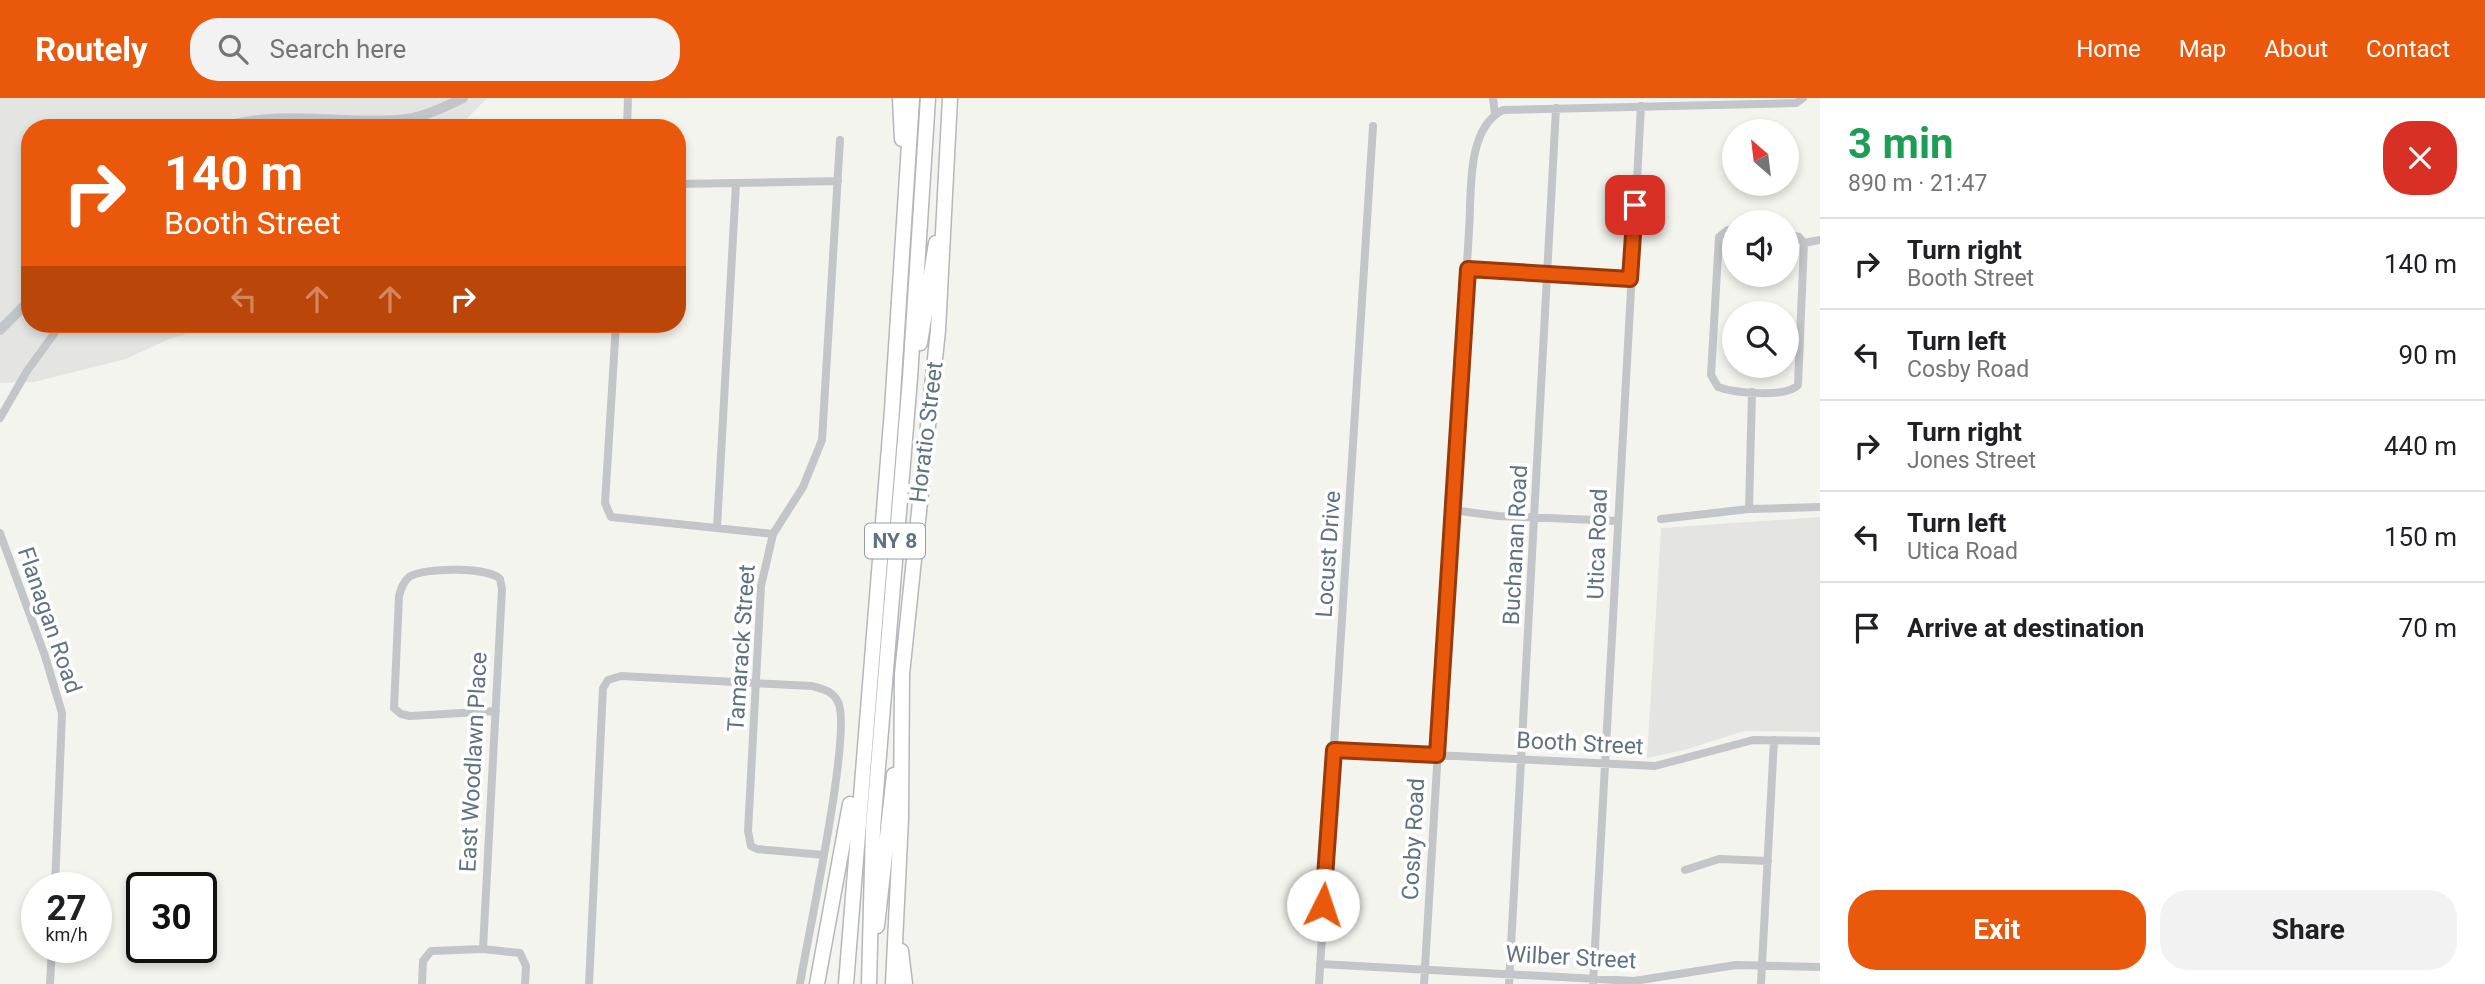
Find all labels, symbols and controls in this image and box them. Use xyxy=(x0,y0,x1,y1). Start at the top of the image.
search box xyxy=(190,18,680,81)
text: Routely xyxy=(35,30,148,69)
icon: search xyxy=(214,30,252,68)
text: Search here xyxy=(270,34,406,64)
text: Home xyxy=(2076,35,2141,63)
text: Map xyxy=(2179,35,2226,63)
text: About xyxy=(2264,35,2328,63)
text: Contact xyxy=(2366,35,2450,63)
north arrow xyxy=(1722,119,1799,196)
map controls xyxy=(1722,119,1799,378)
text: 3 min xyxy=(1848,119,1954,168)
button: close xyxy=(2383,121,2457,195)
text: 140 m xyxy=(164,145,303,202)
icon: right xyxy=(49,147,140,238)
text: 890 m · 21:47 xyxy=(1848,170,1987,197)
pin xyxy=(1605,175,1665,235)
icon: arrive xyxy=(1616,186,1654,224)
text: Booth Street xyxy=(164,204,341,242)
button: sound xyxy=(1722,210,1799,287)
text: Turn right xyxy=(1907,235,2022,265)
icon: right xyxy=(1848,245,1886,283)
text: 140 m xyxy=(2384,249,2457,279)
text: Booth Street xyxy=(1907,265,2034,292)
icon: left xyxy=(225,280,263,318)
icon: ahead xyxy=(298,280,336,318)
icon: ahead xyxy=(371,280,409,318)
icon: right xyxy=(444,280,482,318)
button: search xyxy=(1722,301,1799,378)
text: Turn left xyxy=(1907,326,2006,356)
icon: left xyxy=(1848,336,1886,374)
text: 90 m xyxy=(2399,340,2457,370)
text: Cosby Road xyxy=(1907,356,2029,383)
street label: Horatio Street xyxy=(904,360,949,504)
text: Turn right xyxy=(1907,417,2022,447)
icon: right xyxy=(1848,427,1886,465)
text: 440 m xyxy=(2384,431,2457,461)
text: Jones Street xyxy=(1907,447,2036,474)
street label: Buchanan Road xyxy=(1498,464,1533,626)
street label: Utica Road xyxy=(1582,488,1613,600)
street label: Locust Drive xyxy=(1311,490,1346,618)
text: Turn left xyxy=(1907,508,2006,538)
icon: left xyxy=(1848,518,1886,556)
text: 150 m xyxy=(2384,522,2457,552)
road number: NY 8 xyxy=(865,524,925,558)
text: Utica Road xyxy=(1907,538,2018,565)
street label: Flanagan Road xyxy=(12,544,87,697)
street label: Tamarack Street xyxy=(722,564,761,733)
icon: arrive xyxy=(1848,609,1886,647)
text: Arrive at destination xyxy=(1907,613,2144,643)
text: 70 m xyxy=(2399,613,2457,643)
street label: East Woodlawn Place xyxy=(454,651,493,873)
street label: Booth Street xyxy=(1516,727,1644,760)
street label: Cosby Road xyxy=(1397,777,1430,901)
position arrow xyxy=(1286,868,1360,942)
speed limit sign: 30 xyxy=(126,872,217,963)
text: 27 xyxy=(46,888,87,929)
button: Exit xyxy=(1848,890,2146,970)
button: Share xyxy=(2160,890,2457,970)
text: km/h xyxy=(45,924,88,945)
street label: Wilber Street xyxy=(1505,941,1637,974)

